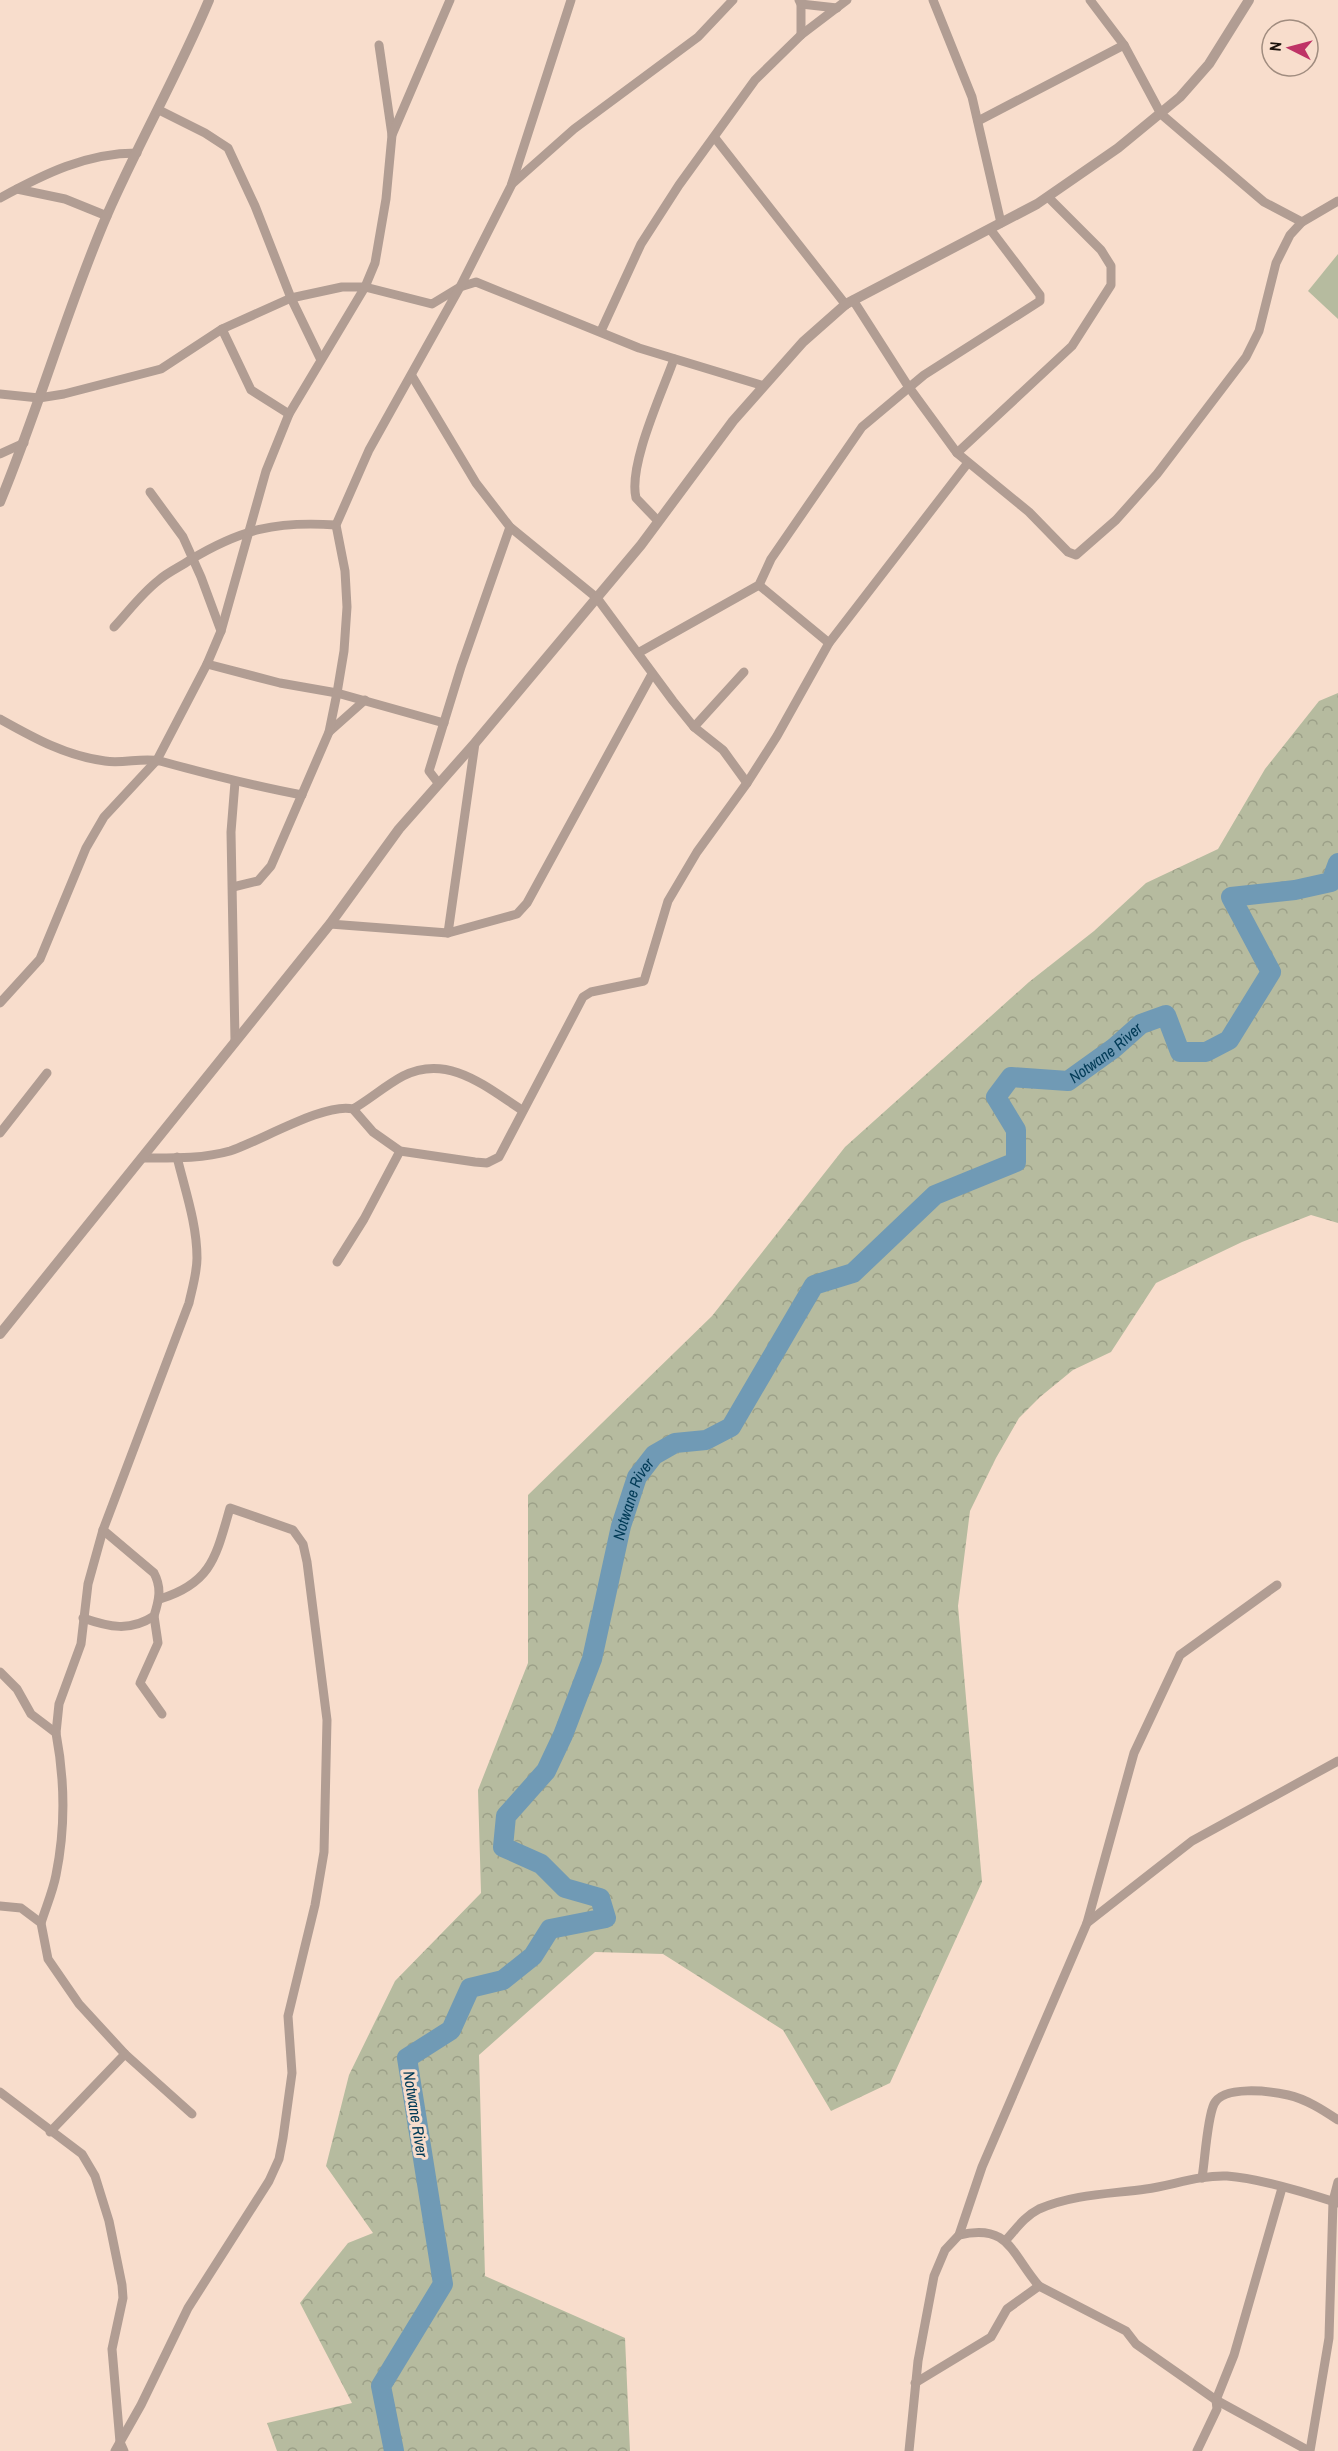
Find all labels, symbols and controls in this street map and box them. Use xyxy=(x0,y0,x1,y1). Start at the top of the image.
north arrow xyxy=(1260,18,1320,78)
text: N xyxy=(1264,41,1287,52)
water label: Notwane River xyxy=(1064,1017,1147,1088)
water label: Notwane River xyxy=(607,1453,659,1542)
water label: Notwane River xyxy=(398,2069,434,2159)

